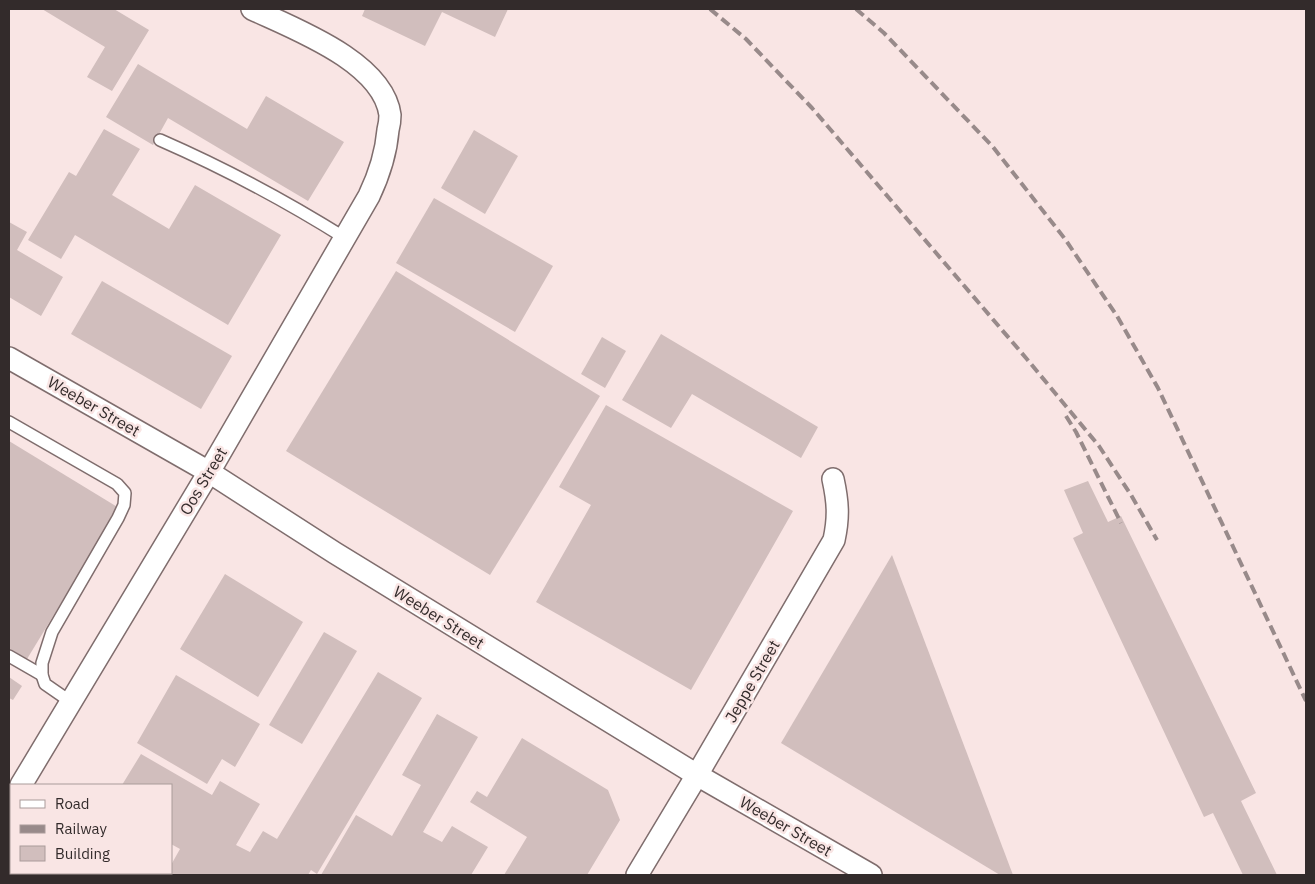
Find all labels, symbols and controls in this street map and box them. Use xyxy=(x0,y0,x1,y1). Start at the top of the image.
street label: Weeber Street xyxy=(44,372,144,440)
street label: Oos Street xyxy=(175,443,231,519)
street label: Weeber Street xyxy=(390,581,488,653)
street label: Jeppe Street xyxy=(720,636,784,726)
legend xyxy=(10,784,172,874)
street label: Weeber Street xyxy=(736,792,836,860)
text: Road xyxy=(55,794,90,813)
text: Railway xyxy=(55,819,108,838)
text: Building xyxy=(55,844,110,863)

